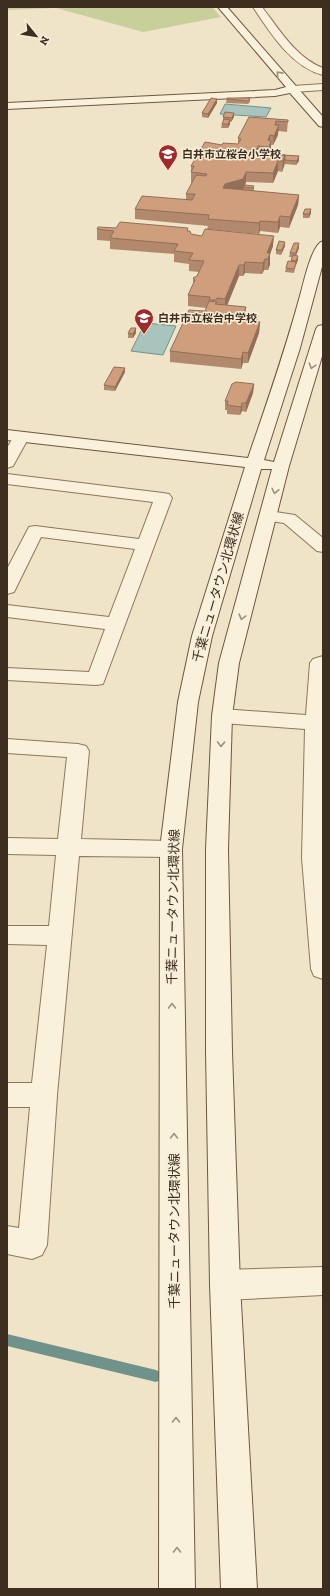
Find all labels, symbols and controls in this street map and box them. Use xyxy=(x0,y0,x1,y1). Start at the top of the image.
north arrow xyxy=(16,16,56,56)
text: N xyxy=(36,34,52,48)
one-way arrow xyxy=(277,71,284,78)
school or university icon: 白井市立桜台小学校 xyxy=(157,143,179,171)
place label: 白井市立桜台小学校 xyxy=(182,148,281,161)
school or university icon: 白井市立桜台中学校 xyxy=(133,307,155,335)
place label: 白井市立桜台中学校 xyxy=(158,312,257,325)
one-way arrow xyxy=(308,362,316,369)
one-way arrow xyxy=(271,488,279,494)
street label: 千葉ニュータウン北環状線 xyxy=(189,510,247,664)
one-way arrow xyxy=(238,613,247,620)
one-way arrow xyxy=(217,741,225,747)
street label: 千葉ニュータウン北環状線 xyxy=(164,829,182,985)
one-way arrow xyxy=(168,1003,176,1009)
one-way arrow xyxy=(170,1133,178,1139)
street label: 千葉ニュータウン北環状線 xyxy=(167,1153,182,1309)
one-way arrow xyxy=(172,1417,180,1423)
one-way arrow xyxy=(173,1547,181,1553)

